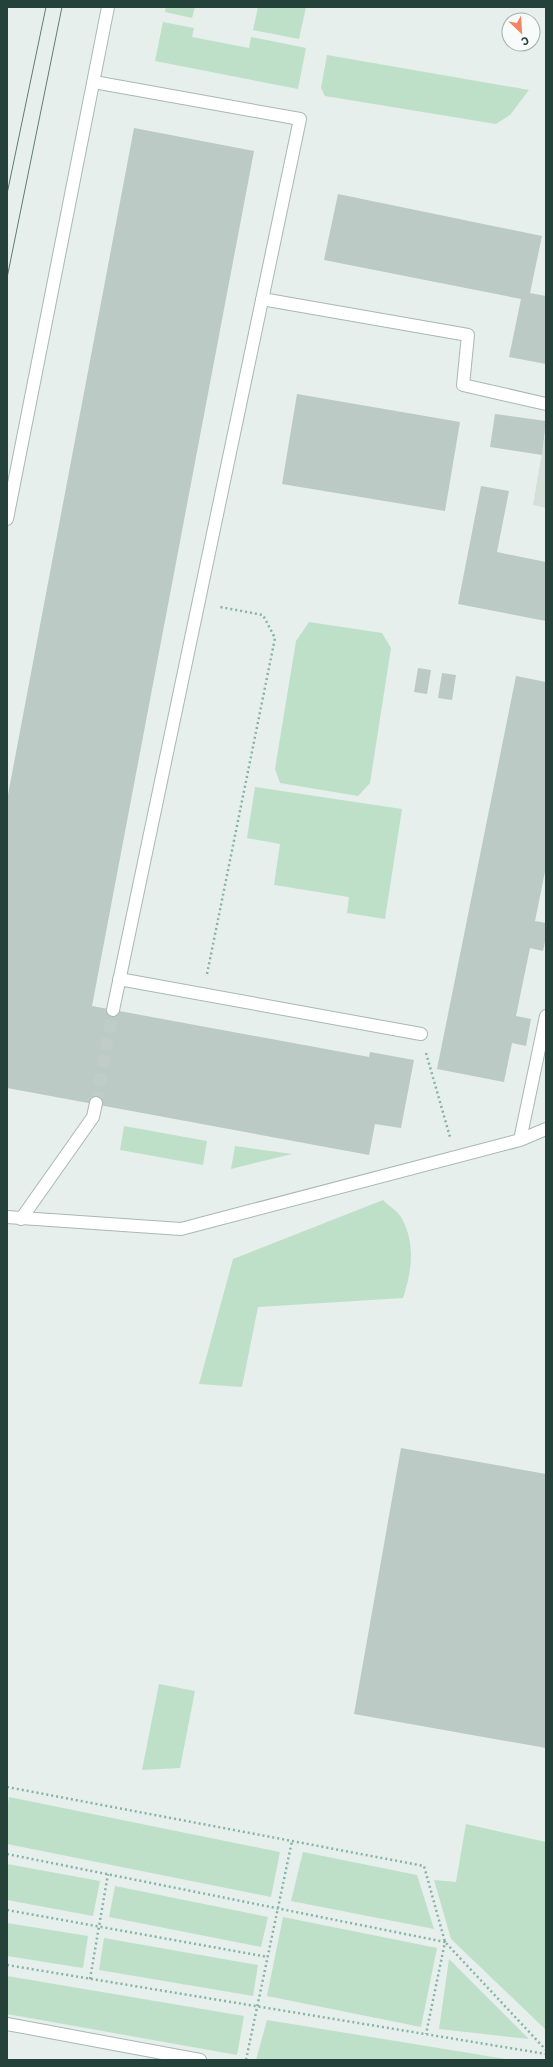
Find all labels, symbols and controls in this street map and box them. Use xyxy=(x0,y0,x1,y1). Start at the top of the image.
north arrow xyxy=(501,12,541,52)
text: С xyxy=(519,33,531,49)

